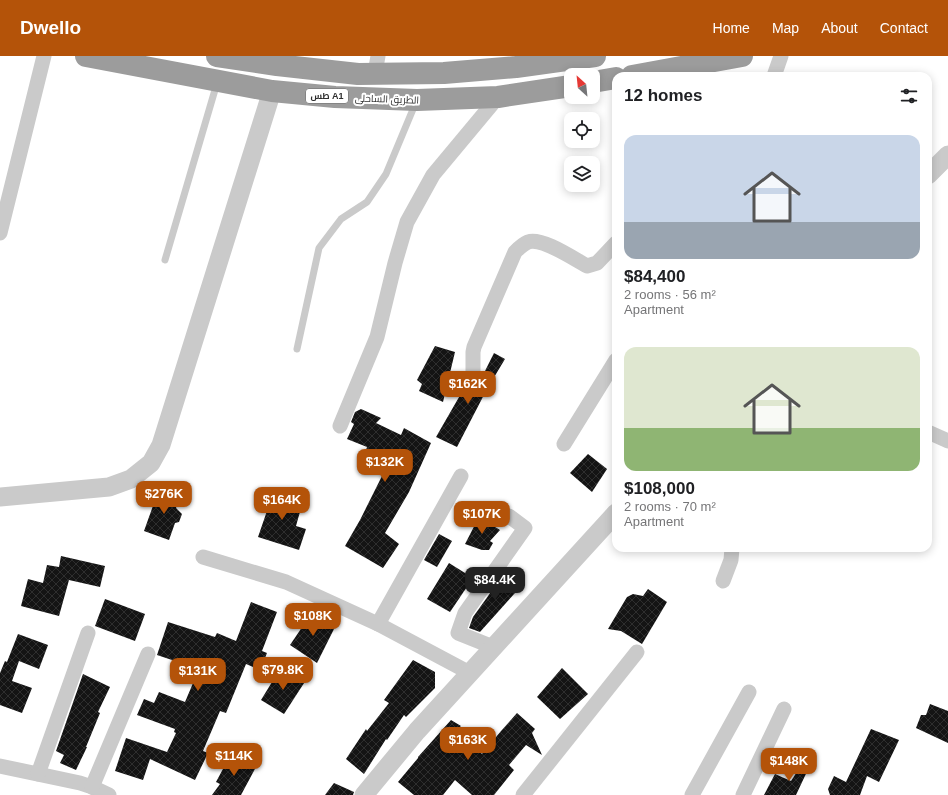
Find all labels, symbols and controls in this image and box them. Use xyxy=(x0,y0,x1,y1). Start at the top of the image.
text: Dwello xyxy=(20,17,81,38)
text: Home xyxy=(713,20,750,36)
text: Map xyxy=(772,20,799,36)
text: About xyxy=(821,20,858,36)
text: Contact xyxy=(880,20,928,36)
north arrow xyxy=(564,68,600,104)
map controls xyxy=(564,68,600,192)
icon: filters xyxy=(898,85,920,107)
text: 12 homes xyxy=(624,86,702,105)
road number: طس A1 xyxy=(306,89,348,103)
street label: الطريق الساحلى xyxy=(355,92,419,107)
button: locate xyxy=(564,112,600,148)
button: layers xyxy=(564,156,600,192)
icon: home xyxy=(736,161,808,233)
text: $84,400 xyxy=(624,267,685,286)
text: 2 rooms · 56 m² xyxy=(624,287,716,302)
text: Apartment xyxy=(624,302,684,317)
pin: $162K xyxy=(440,371,496,405)
icon: home xyxy=(736,373,808,445)
text: $162K xyxy=(449,376,487,391)
pin: $132K xyxy=(357,449,413,483)
text: $132K xyxy=(366,454,404,469)
text: $108,000 xyxy=(624,479,695,498)
pin: $276K xyxy=(136,481,192,515)
text: $276K xyxy=(145,486,183,501)
pin: $164K xyxy=(254,487,310,521)
text: $164K xyxy=(263,492,301,507)
text: 2 rooms · 70 m² xyxy=(624,499,716,514)
pin: $107K xyxy=(454,501,510,535)
text: $107K xyxy=(463,506,501,521)
text: Apartment xyxy=(624,514,684,529)
pin: $84.4K xyxy=(462,567,528,601)
text: $84.4K xyxy=(474,572,516,587)
pin: $108K xyxy=(285,603,341,637)
text: $108K xyxy=(294,608,332,623)
pin: $79.8K xyxy=(250,657,316,691)
pin: $131K xyxy=(170,658,226,692)
text: $79.8K xyxy=(262,662,304,677)
text: $131K xyxy=(179,663,217,678)
pin: $163K xyxy=(440,727,496,761)
text: $163K xyxy=(449,732,487,747)
pin: $114K xyxy=(206,743,262,777)
text: $114K xyxy=(215,748,253,763)
pin: $148K xyxy=(761,748,817,782)
text: $148K xyxy=(770,753,808,768)

